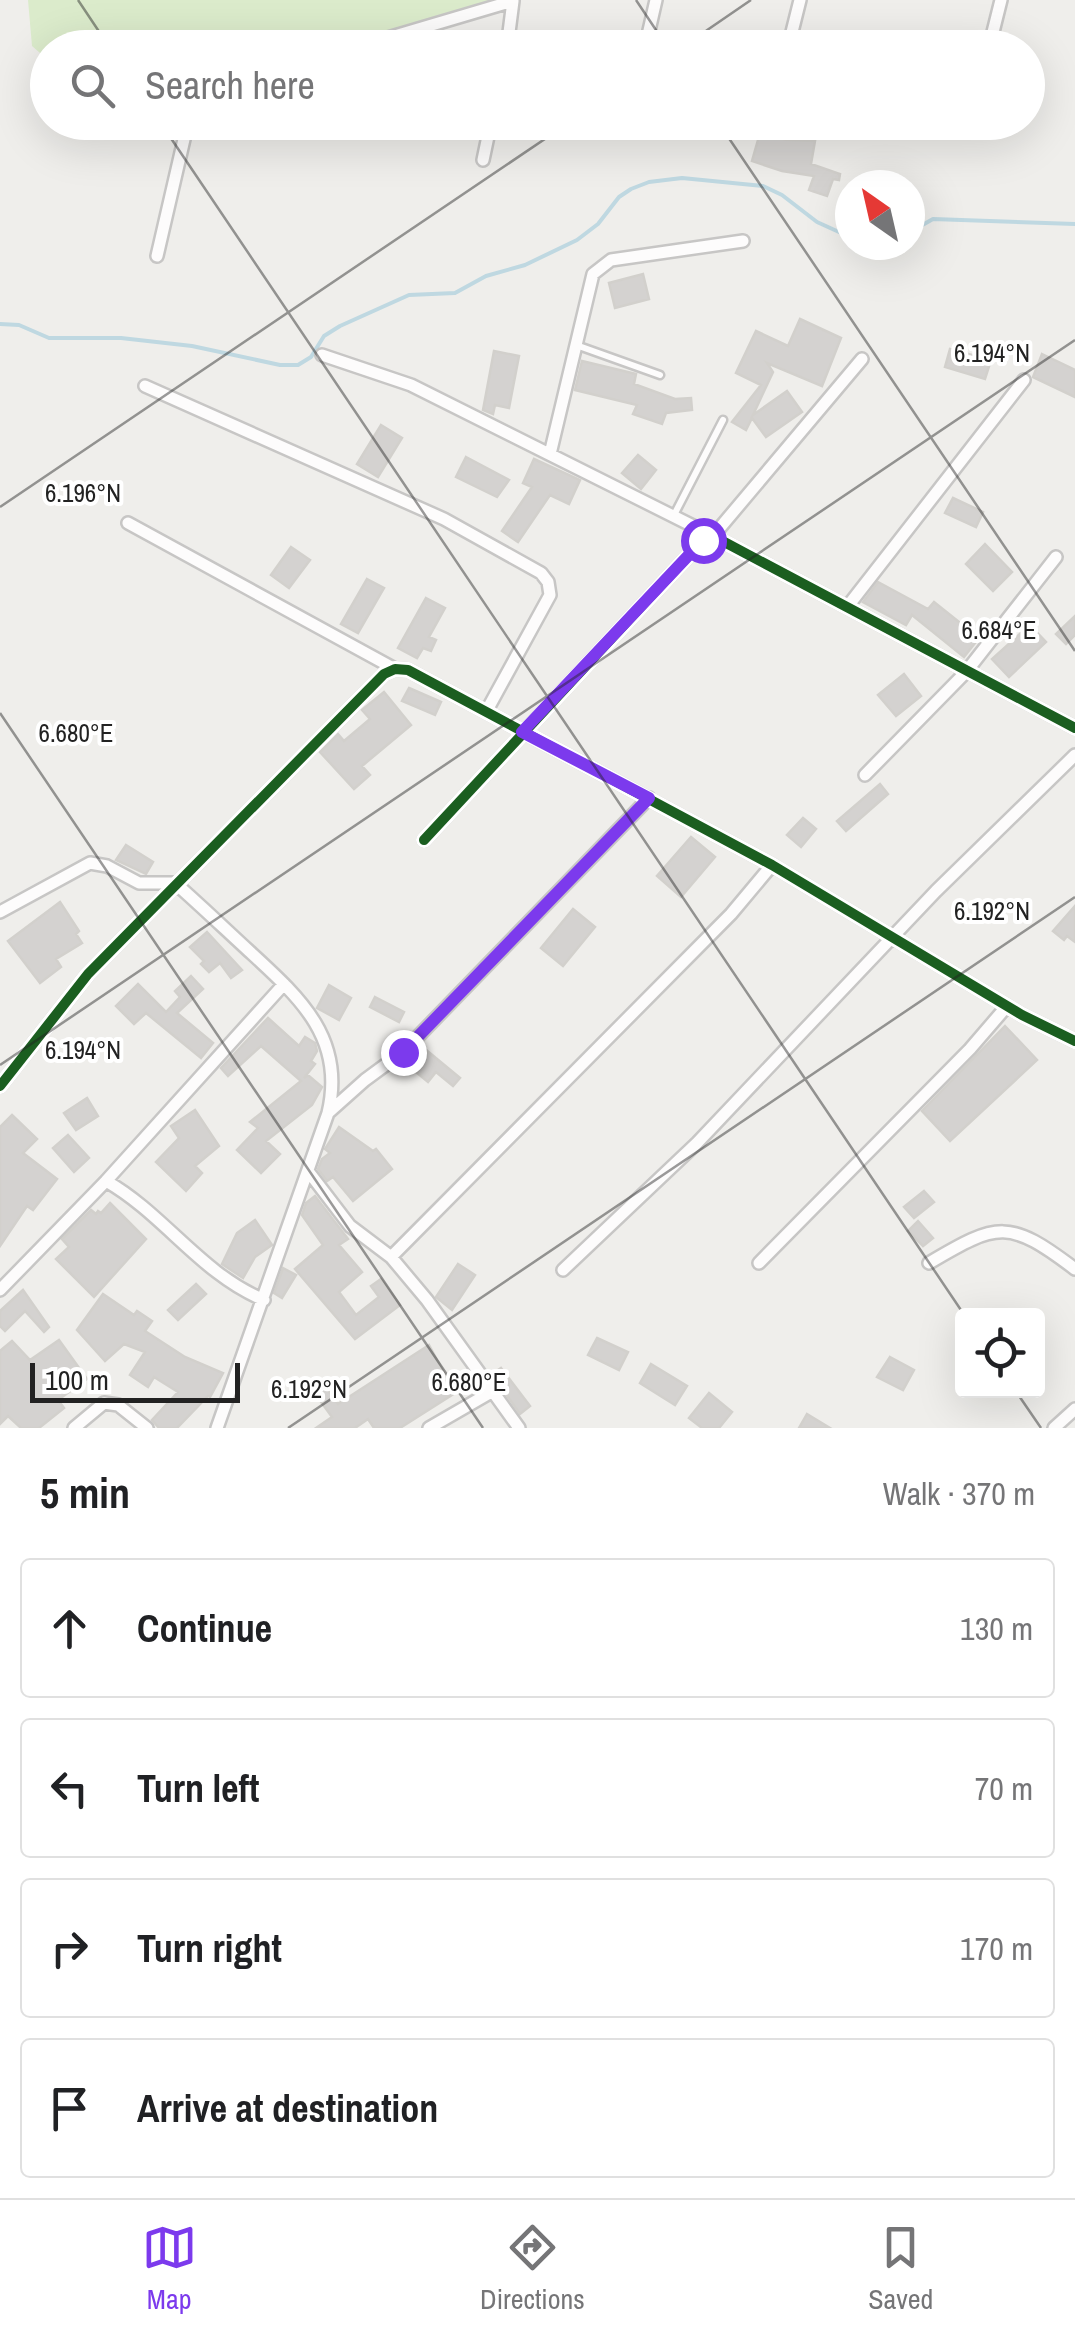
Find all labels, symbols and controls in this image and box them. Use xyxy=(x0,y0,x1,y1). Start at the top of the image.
search box xyxy=(30,30,1045,140)
icon: search xyxy=(65,58,120,113)
text: Search here xyxy=(145,60,315,111)
north arrow xyxy=(835,170,925,260)
text: 6.194°N xyxy=(954,336,1030,370)
text: 6.196°N xyxy=(45,476,121,510)
route start xyxy=(681,518,727,564)
text: 6.684°E xyxy=(962,613,1036,647)
text: 6.680°E xyxy=(39,716,113,750)
text: 6.192°N xyxy=(954,894,1030,928)
route end xyxy=(381,1030,427,1076)
text: 6.194°N xyxy=(45,1033,121,1067)
map controls xyxy=(955,1308,1045,1398)
button: locate xyxy=(955,1308,1045,1398)
scale bar xyxy=(30,1358,240,1402)
text: 100 m xyxy=(45,1361,109,1399)
text: 6.680°E xyxy=(432,1365,506,1399)
text: 6.192°N xyxy=(271,1372,347,1406)
text: 5 min xyxy=(40,1465,130,1521)
text: Walk · 370 m xyxy=(883,1472,1035,1515)
icon: ahead xyxy=(42,1601,97,1656)
text: Continue xyxy=(137,1603,272,1654)
text: 130 m xyxy=(960,1607,1033,1650)
icon: left xyxy=(42,1761,97,1816)
text: Turn left xyxy=(137,1763,259,1814)
text: 70 m xyxy=(975,1767,1033,1810)
icon: right xyxy=(42,1921,97,1976)
text: Turn right xyxy=(137,1923,282,1974)
text: 170 m xyxy=(960,1927,1033,1970)
icon: arrive xyxy=(42,2081,97,2136)
text: Arrive at destination xyxy=(137,2083,438,2134)
tab: Map xyxy=(142,2220,197,2318)
tab: Directions xyxy=(480,2220,585,2318)
tab: Saved xyxy=(868,2220,933,2318)

